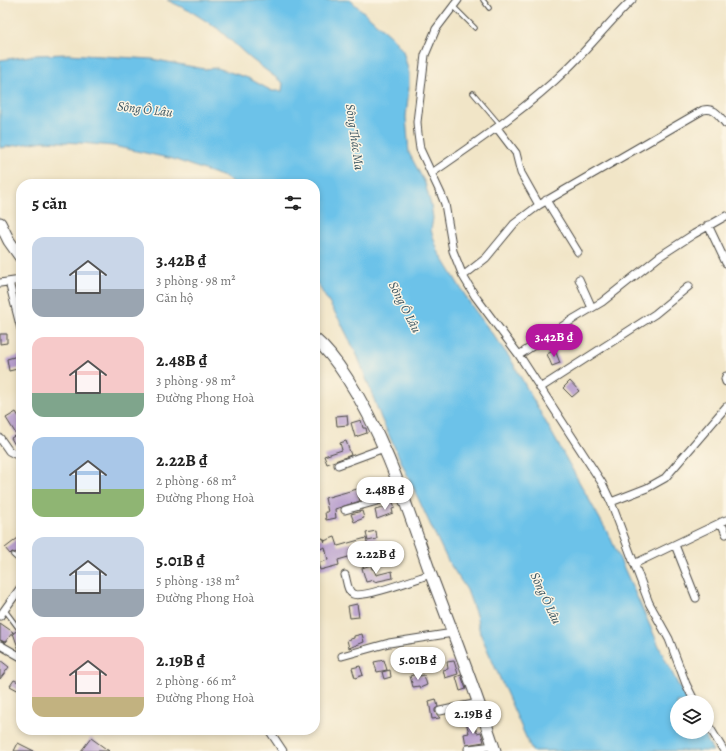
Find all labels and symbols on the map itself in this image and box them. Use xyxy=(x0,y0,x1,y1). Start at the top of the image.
water label: Sông Ô Lâu xyxy=(116,97,174,121)
water label: Sông Thác Ma xyxy=(342,103,368,171)
water label: Sông Ô Lâu xyxy=(385,278,425,336)
pin: 3.42B ₫ xyxy=(517,324,591,358)
pin: 2.48B ₫ xyxy=(348,477,422,511)
pin: 2.22B ₫ xyxy=(339,541,413,575)
water label: Sông Ô Lâu xyxy=(527,569,565,627)
pin: 5.01B ₫ xyxy=(381,647,455,681)
pin: 2.19B ₫ xyxy=(436,701,510,735)

